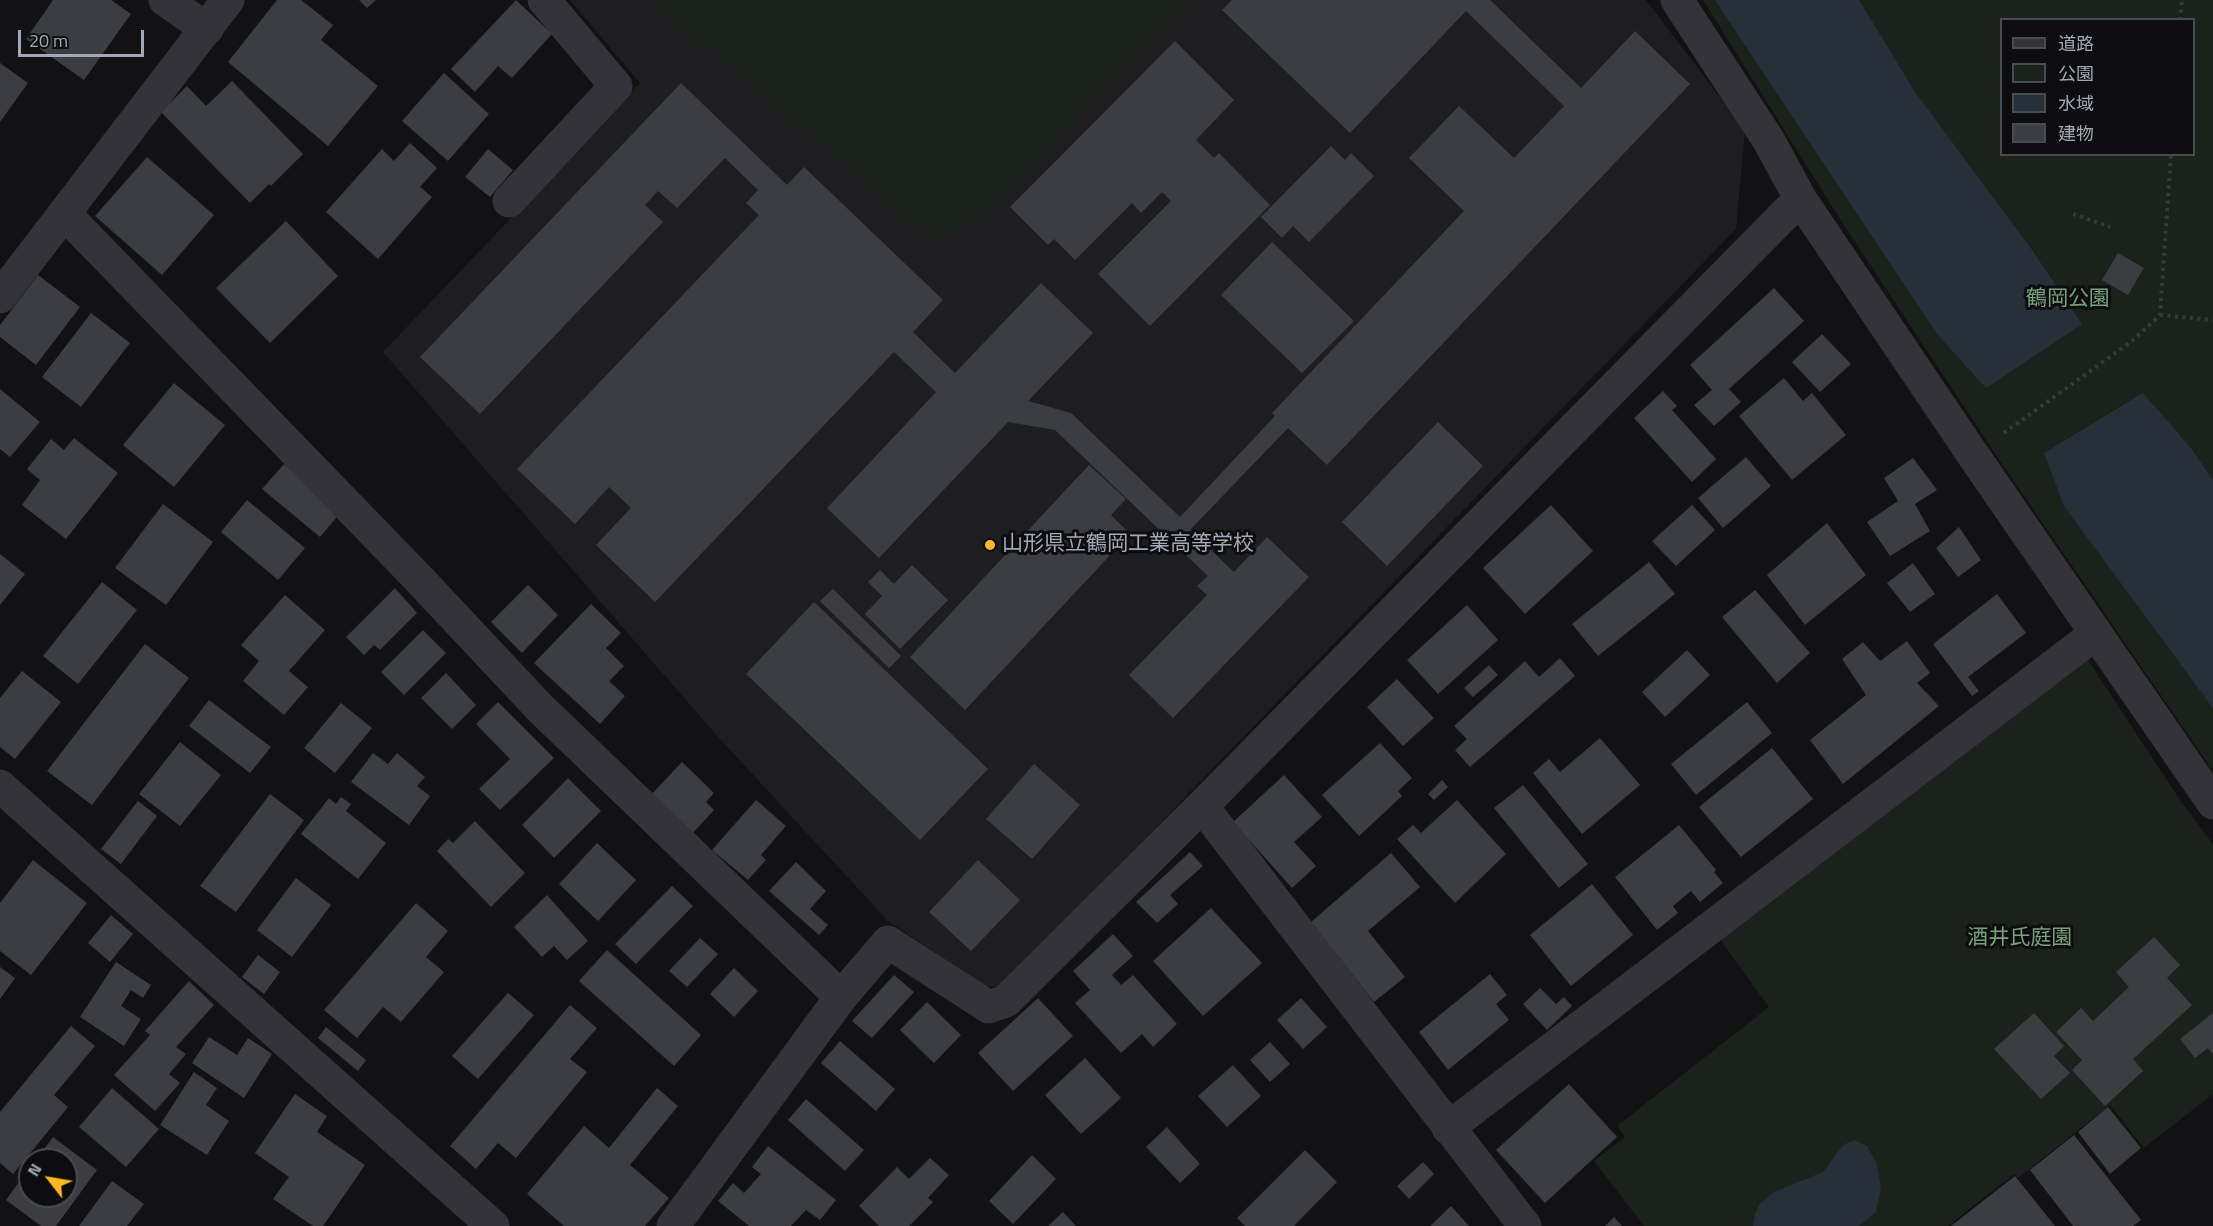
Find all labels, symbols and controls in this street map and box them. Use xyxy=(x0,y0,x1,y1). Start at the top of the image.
scale bar xyxy=(21,18,147,56)
legend xyxy=(2000,18,2195,156)
text: 20 m xyxy=(29,27,68,54)
text: 道路 xyxy=(2058,30,2094,57)
text: 公園 xyxy=(2058,60,2094,87)
text: 水域 xyxy=(2058,90,2094,117)
text: 建物 xyxy=(2058,120,2094,147)
park label: 鶴岡公園 xyxy=(2026,287,2110,313)
place label: 山形県立鶴岡工業高等学校 xyxy=(1002,532,1254,558)
marker: 山形県立鶴岡工業高等学校 xyxy=(983,538,997,552)
park label: 酒井氏庭園 xyxy=(1968,926,2072,952)
north arrow xyxy=(18,1148,78,1208)
text: N xyxy=(21,1159,47,1181)

